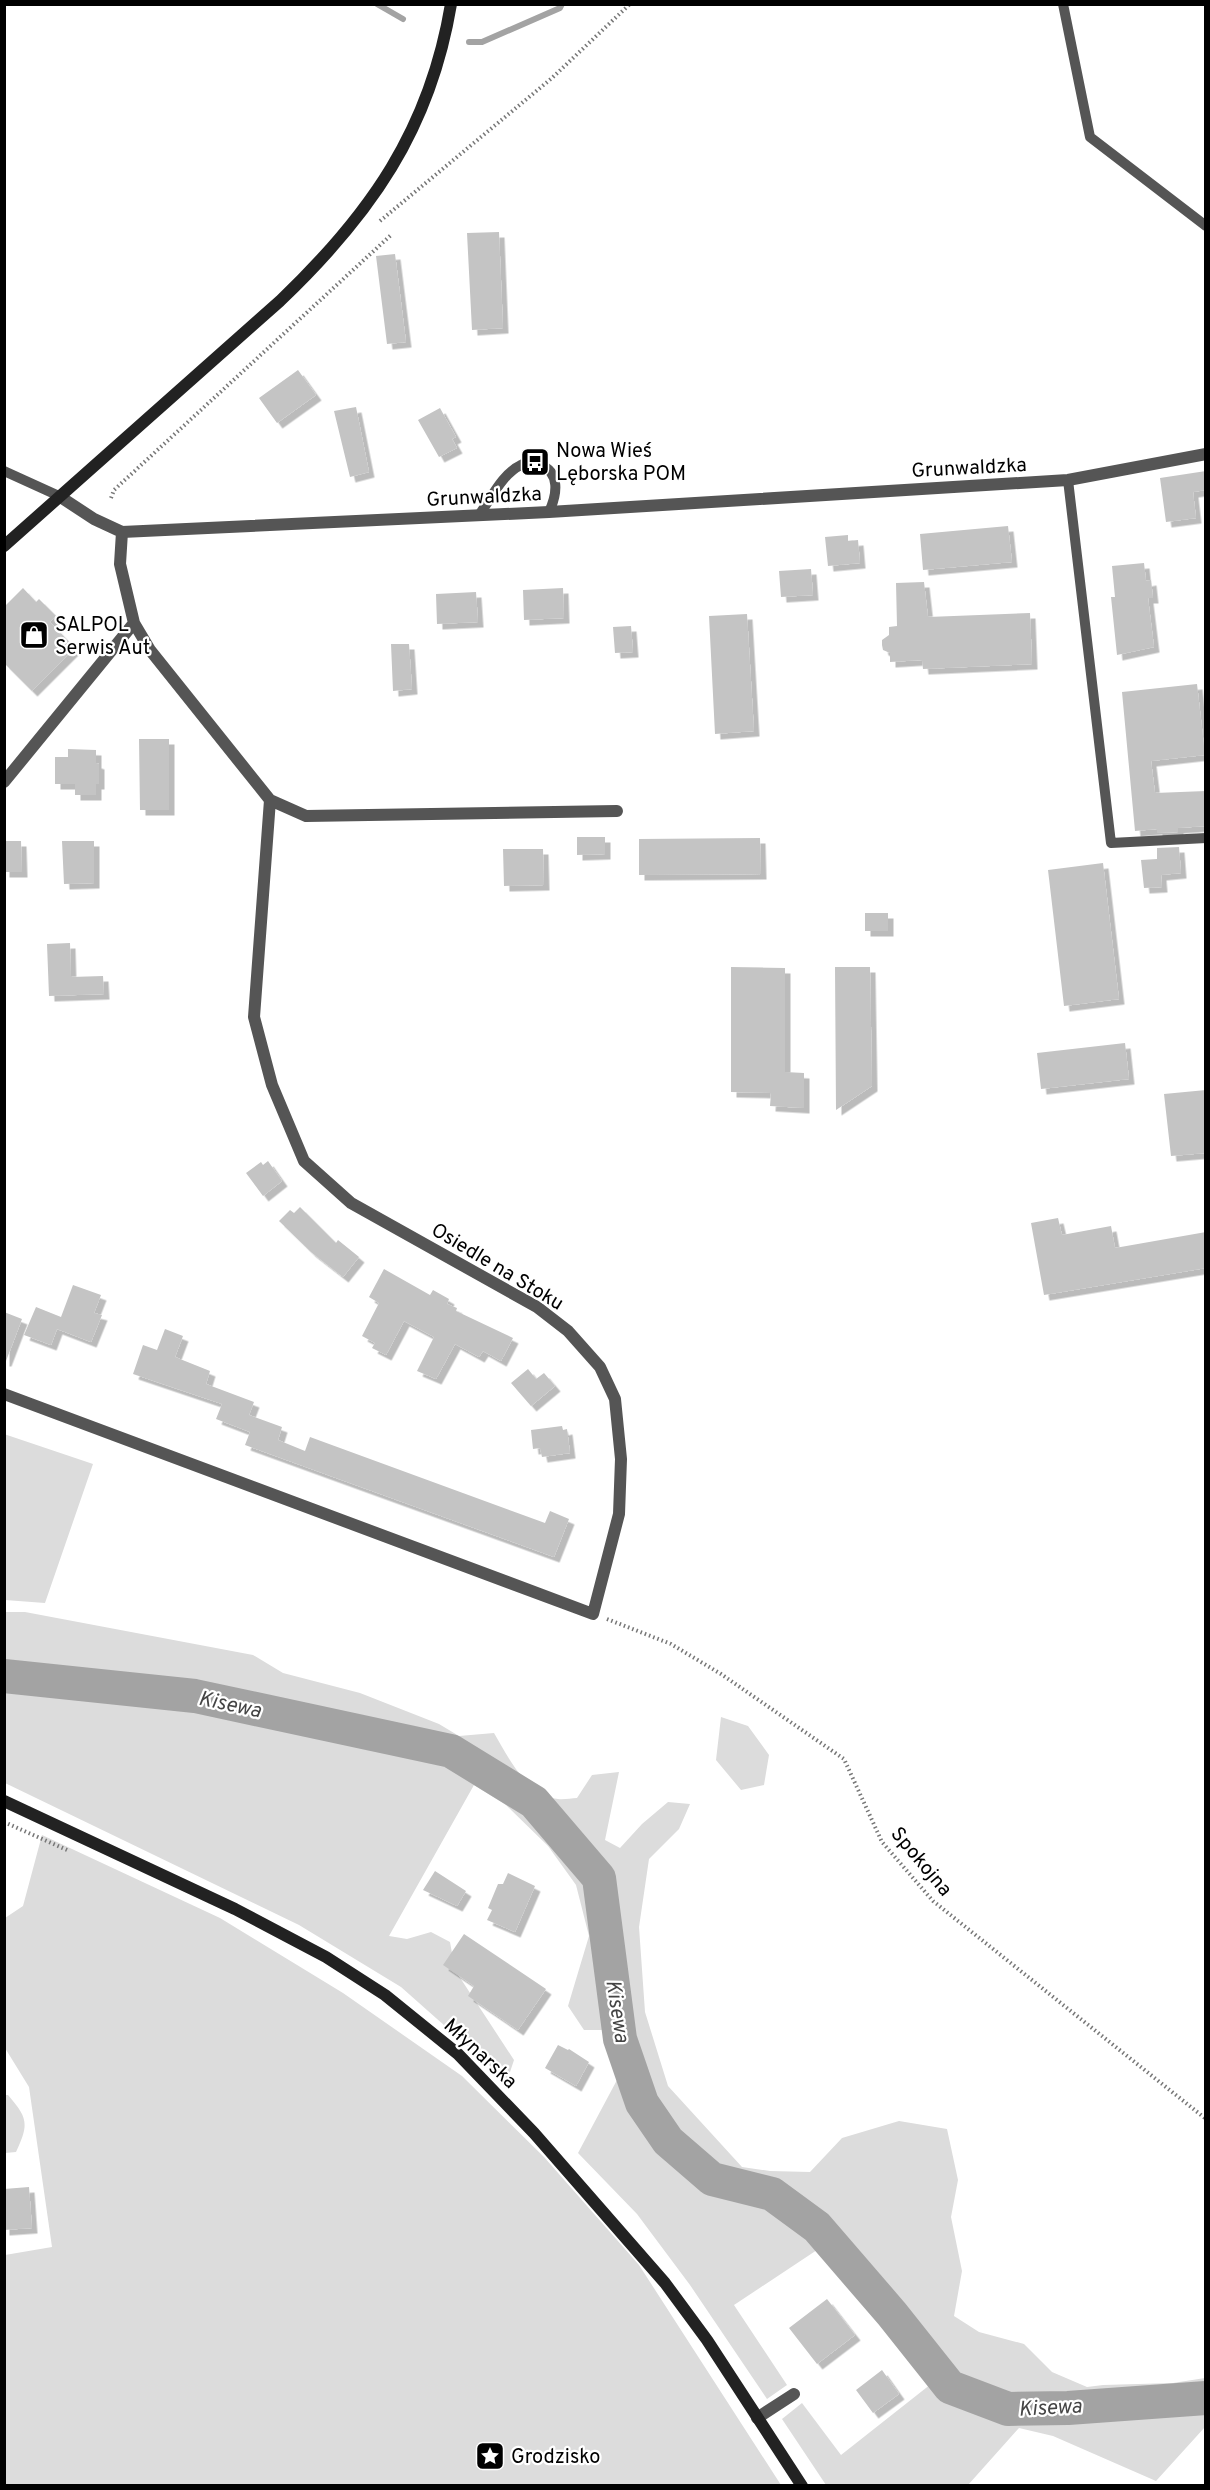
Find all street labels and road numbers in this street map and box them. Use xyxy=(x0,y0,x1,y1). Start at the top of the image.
street label: Grunwaldzka xyxy=(911,453,1028,485)
street label: Grunwaldzka xyxy=(426,482,543,514)
street label: Osiedle na Stoku xyxy=(426,1218,568,1318)
street label: Spokojna xyxy=(884,1822,957,1902)
street label: Młynarska xyxy=(437,2014,522,2095)

